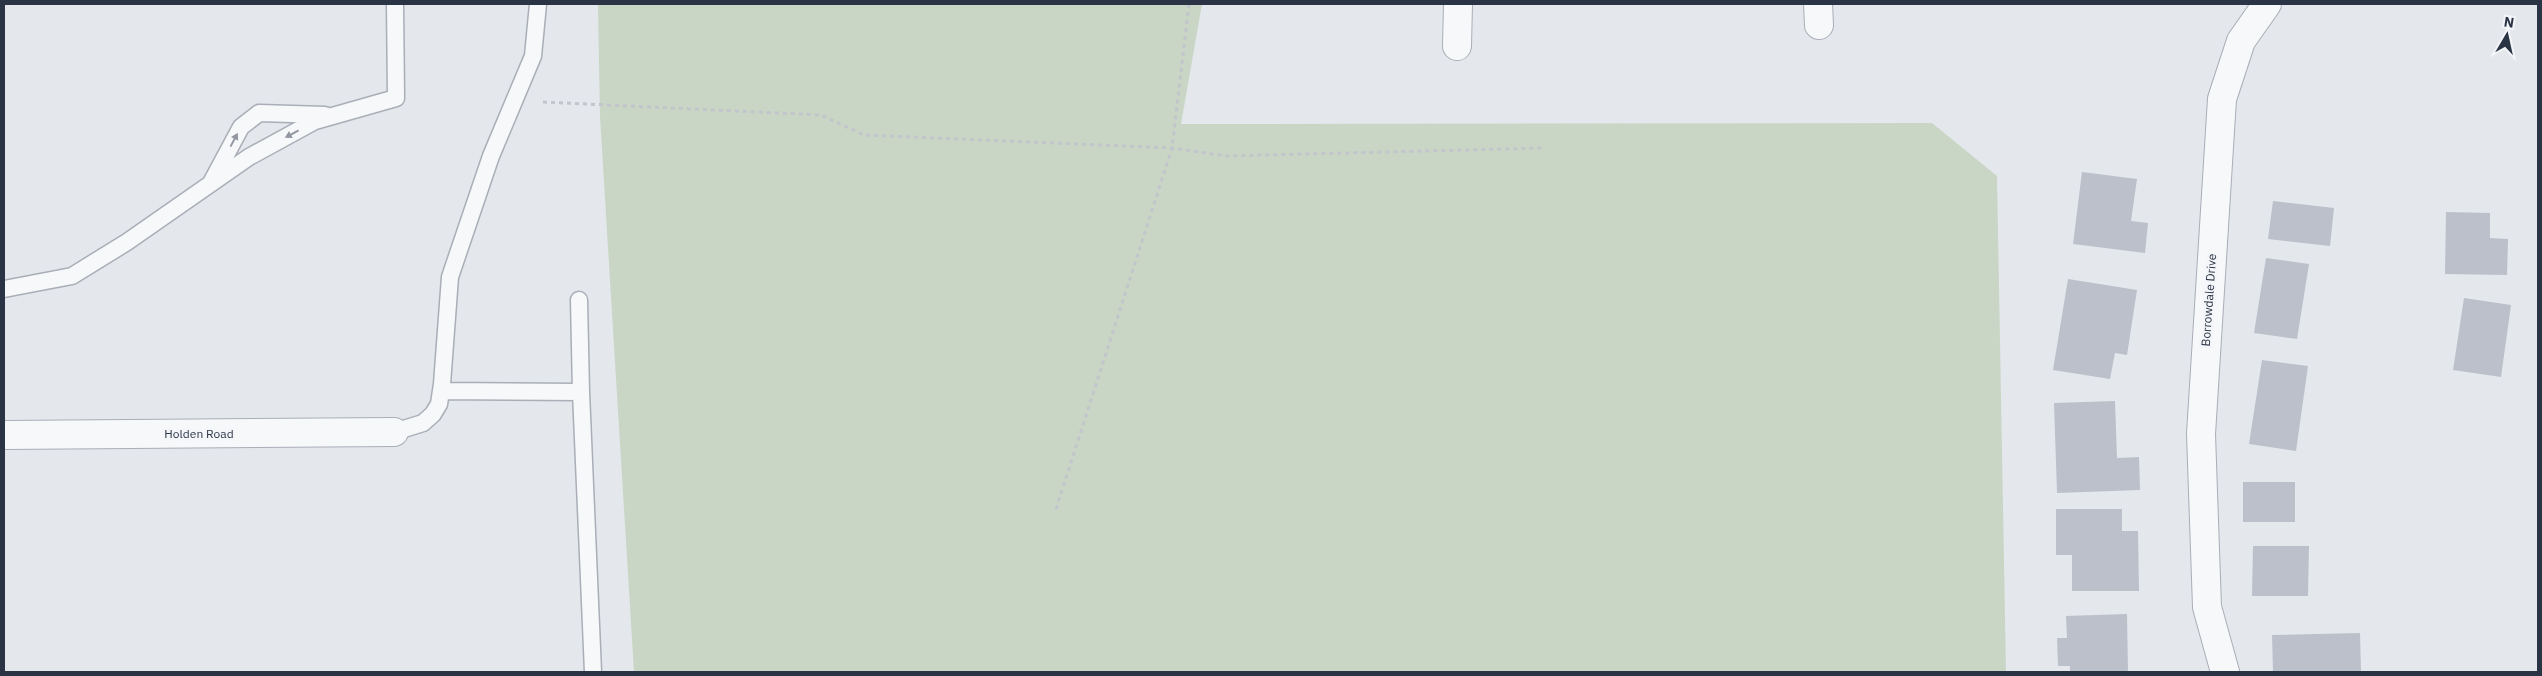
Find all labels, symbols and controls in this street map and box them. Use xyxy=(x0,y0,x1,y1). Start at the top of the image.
north arrow xyxy=(2482,10,2532,60)
text: N xyxy=(2503,12,2515,32)
one-way arrow xyxy=(285,130,299,138)
one-way arrow xyxy=(230,133,238,148)
street label: Borrowdale Drive xyxy=(2198,253,2219,347)
street label: Holden Road xyxy=(164,426,234,441)

